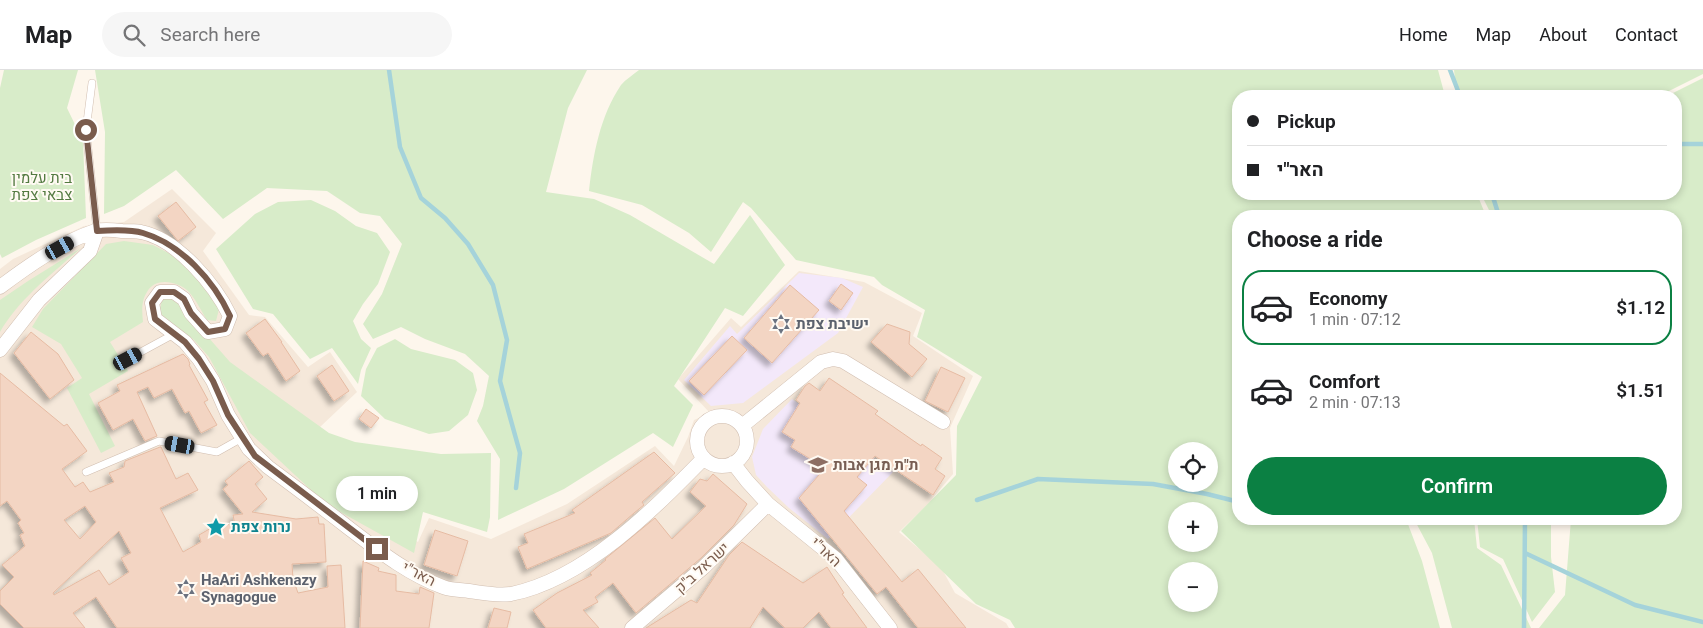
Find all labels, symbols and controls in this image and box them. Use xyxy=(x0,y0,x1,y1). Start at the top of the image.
search box xyxy=(102,12,452,57)
text: Map xyxy=(25,21,72,49)
icon: search xyxy=(120,21,148,49)
text: Search here xyxy=(160,23,260,46)
text: Home xyxy=(1399,24,1448,45)
text: Map xyxy=(1476,24,1511,45)
text: About xyxy=(1539,24,1587,45)
text: Contact xyxy=(1615,24,1678,45)
text: Pickup xyxy=(1277,110,1336,133)
route start xyxy=(75,119,97,141)
text: האר"י xyxy=(1277,158,1323,181)
park label: בית עלמין צבאי צפת xyxy=(12,169,72,204)
text: Choose a ride xyxy=(1247,227,1383,252)
car xyxy=(43,234,76,262)
icon: car xyxy=(1249,285,1294,330)
text: Economy xyxy=(1309,287,1388,310)
text: $1.12 xyxy=(1616,296,1665,319)
text: 1 min · 07:12 xyxy=(1309,310,1401,329)
synagogue icon: ישיבת צפת xyxy=(770,313,792,335)
place label: ישיבת צפת xyxy=(796,315,869,333)
car xyxy=(111,345,144,373)
icon: car xyxy=(1249,368,1294,413)
text: Comfort xyxy=(1309,370,1380,393)
text: $1.51 xyxy=(1616,379,1665,402)
text: 2 min · 07:13 xyxy=(1309,393,1401,412)
car xyxy=(163,435,196,455)
map controls xyxy=(1168,442,1218,612)
button: locate xyxy=(1168,442,1218,492)
school or university icon: ת"ת מגן אבות xyxy=(807,454,829,476)
place label: ת"ת מגן אבות xyxy=(833,456,918,474)
button: Confirm xyxy=(1247,457,1667,515)
callout: 1 min xyxy=(336,476,418,512)
text: 1 min xyxy=(357,484,397,503)
button: + xyxy=(1168,502,1218,552)
place icon: נרות צפת xyxy=(205,516,227,538)
place label: נרות צפת xyxy=(231,518,291,536)
street label: האר"י xyxy=(807,533,845,571)
route end xyxy=(366,538,388,560)
street label: ישראל ב"ק xyxy=(671,539,733,597)
street label: האר"י xyxy=(399,558,439,590)
button: − xyxy=(1168,562,1218,612)
place label: HaAri Ashkenazy Synagogue xyxy=(201,571,317,606)
synagogue icon: HaAri Ashkenazy Synagogue xyxy=(175,578,197,600)

